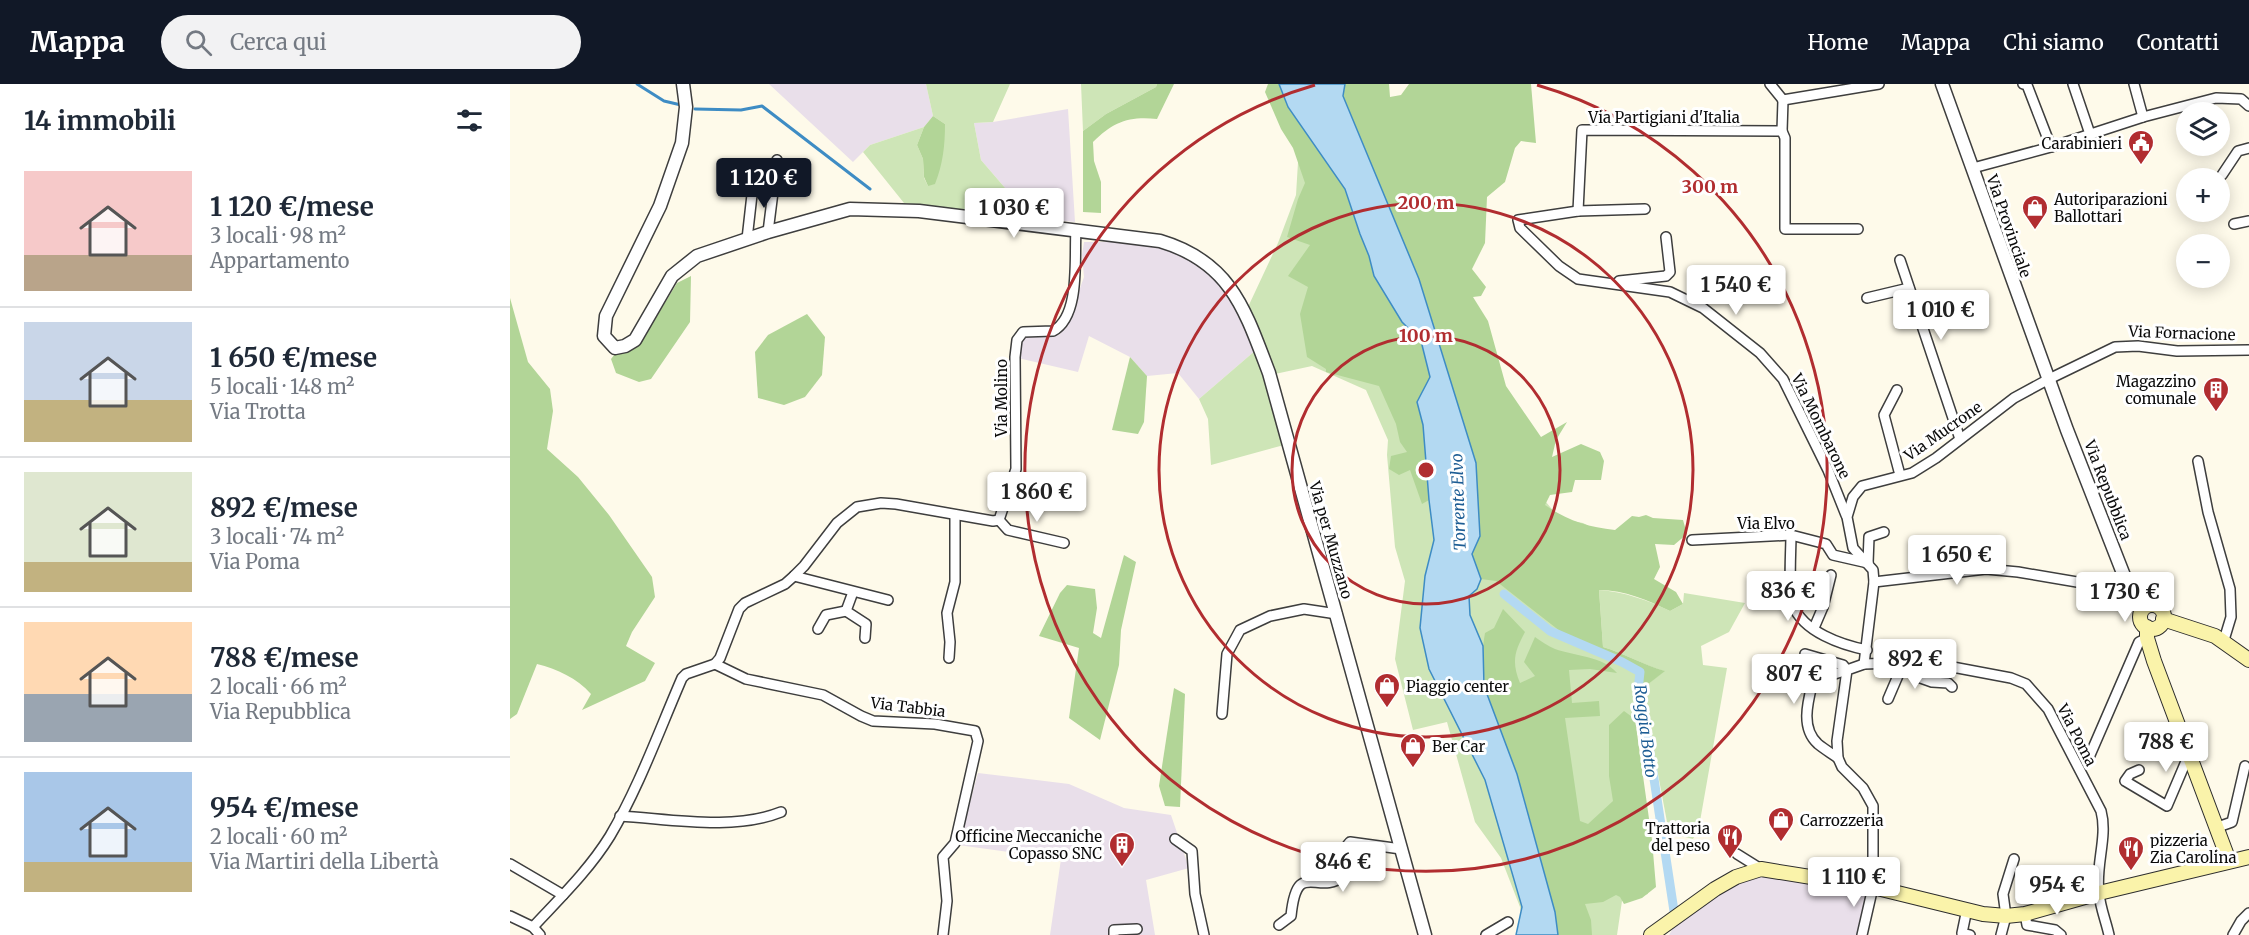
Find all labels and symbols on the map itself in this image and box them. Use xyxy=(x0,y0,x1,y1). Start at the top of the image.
street label: Via Partigiani d'Italia xyxy=(1587,108,1740,127)
public building icon: Carabinieri xyxy=(2126,128,2156,166)
place label: Carabinieri xyxy=(2042,134,2122,153)
pin: 1 120 € xyxy=(709,158,819,209)
street label: Via Provinciale xyxy=(1982,171,2036,280)
text: 300 m xyxy=(1682,175,1738,198)
pin: 1 030 € xyxy=(959,188,1069,239)
place label: Autoriparazioni Ballottari xyxy=(2053,190,2168,226)
text: 200 m xyxy=(1398,191,1454,214)
shop icon: Autoriparazioni Ballottari xyxy=(2020,193,2050,231)
pin: 1 540 € xyxy=(1681,265,1791,316)
pin: 1 010 € xyxy=(1886,290,1996,341)
street label: Via Fornacione xyxy=(2127,322,2236,344)
text: 100 m xyxy=(1399,324,1453,347)
street label: Via Molino xyxy=(992,359,1011,438)
street label: Via Mombarone xyxy=(1787,369,1855,482)
place label: Magazzino comunale xyxy=(2116,372,2196,408)
building icon: Magazzino comunale xyxy=(2201,375,2231,413)
street label: Via Mucrone xyxy=(1900,397,1986,465)
street label: Via Repubblica xyxy=(2080,436,2136,543)
water label: Torrente Elvo xyxy=(1446,453,1470,551)
centre of rings xyxy=(1416,460,1436,480)
pin: 1 860 € xyxy=(982,472,1092,523)
street label: Via per Muzzano xyxy=(1305,478,1357,601)
street label: Via Elvo xyxy=(1736,514,1795,533)
pin: 1 650 € xyxy=(1902,535,2012,586)
pin: 836 € xyxy=(1746,571,1830,622)
pin: 1 730 € xyxy=(2070,572,2180,623)
pin: 892 € xyxy=(1873,639,1957,690)
pin: 807 € xyxy=(1752,654,1836,705)
shop icon: Piaggio center xyxy=(1372,671,1402,709)
place label: Piaggio center xyxy=(1406,677,1509,696)
water label: Roggia Botto xyxy=(1630,683,1662,779)
street label: Via Tabbia xyxy=(868,693,947,721)
street label: Via Poma xyxy=(2053,700,2101,769)
pin: 788 € xyxy=(2124,722,2208,773)
shop icon: Ber Car xyxy=(1398,731,1428,769)
place label: Ber Car xyxy=(1432,737,1486,756)
shop icon: Carrozzeria xyxy=(1766,805,1796,843)
place label: Carrozzeria xyxy=(1800,811,1884,830)
place label: Trattoria del peso xyxy=(1645,819,1710,855)
restaurant icon: Trattoria del peso xyxy=(1715,822,1745,860)
place label: Officine Meccaniche Copasso SNC xyxy=(955,827,1102,863)
building icon: Officine Meccaniche Copasso SNC xyxy=(1107,830,1137,868)
place label: pizzeria Zia Carolina xyxy=(2150,831,2236,867)
restaurant icon: pizzeria Zia Carolina xyxy=(2116,834,2146,872)
pin: 846 € xyxy=(1301,842,1385,893)
pin: 1 110 € xyxy=(1799,857,1909,908)
pin: 954 € xyxy=(2015,865,2099,916)

